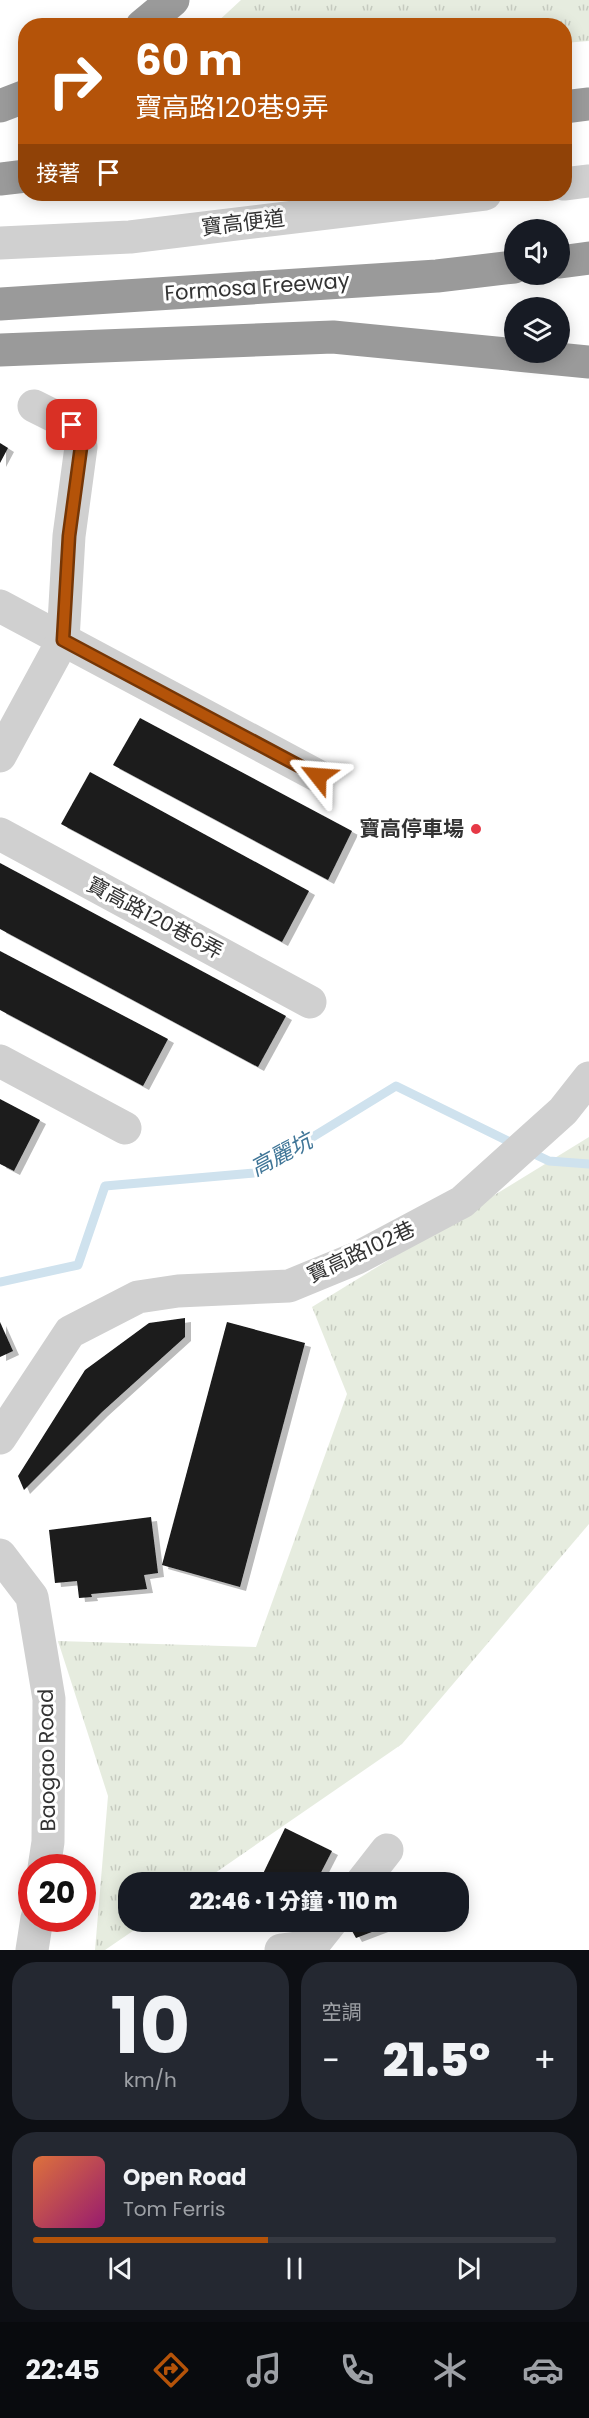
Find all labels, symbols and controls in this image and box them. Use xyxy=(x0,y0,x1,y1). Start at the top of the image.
text: 60 m xyxy=(135,31,243,90)
icon: right xyxy=(36,42,114,120)
text: 寶高路120巷9弄 xyxy=(135,89,328,126)
icon: arrive xyxy=(92,156,125,189)
text: 接著 xyxy=(36,158,80,189)
street label: 寶高便道 xyxy=(199,203,286,242)
map controls xyxy=(504,219,570,363)
button: sound xyxy=(504,219,570,285)
street label: Formosa Freeway xyxy=(163,266,351,307)
button: layers xyxy=(504,297,570,363)
pin xyxy=(46,399,97,450)
icon: arrive xyxy=(55,408,88,441)
position arrow xyxy=(286,744,350,808)
place label: 寶高停車場 xyxy=(359,814,464,843)
marker: 寶高停車場 xyxy=(469,822,483,836)
street label: 寶高路120巷6弄 xyxy=(82,869,228,966)
water label: 高麗坑 xyxy=(245,1124,320,1184)
street label: 寶高路102巷 xyxy=(302,1214,419,1289)
street label: Baogao Road xyxy=(31,1688,62,1832)
speed limit sign: 20 xyxy=(18,1854,96,1932)
text: 22:46 · 1 分鐘 · 110 m xyxy=(190,1886,397,1917)
text: 10 xyxy=(110,1971,190,2080)
text: 空調 xyxy=(322,1998,362,2026)
text: 21.5° xyxy=(383,2029,490,2092)
text: − xyxy=(322,2037,340,2084)
text: + xyxy=(533,2037,556,2084)
text: km/h xyxy=(124,2066,177,2094)
text: Open Road xyxy=(123,2162,247,2193)
text: Tom Ferris xyxy=(123,2195,225,2223)
icon: previous xyxy=(104,2252,137,2285)
icon: pause xyxy=(278,2252,311,2285)
icon: next xyxy=(452,2252,485,2285)
icon: directions xyxy=(150,2349,192,2391)
icon: music xyxy=(243,2349,285,2391)
icon: phone xyxy=(336,2349,378,2391)
icon: climate xyxy=(429,2349,471,2391)
icon: car xyxy=(522,2349,564,2391)
text: 22:45 xyxy=(25,2351,100,2388)

